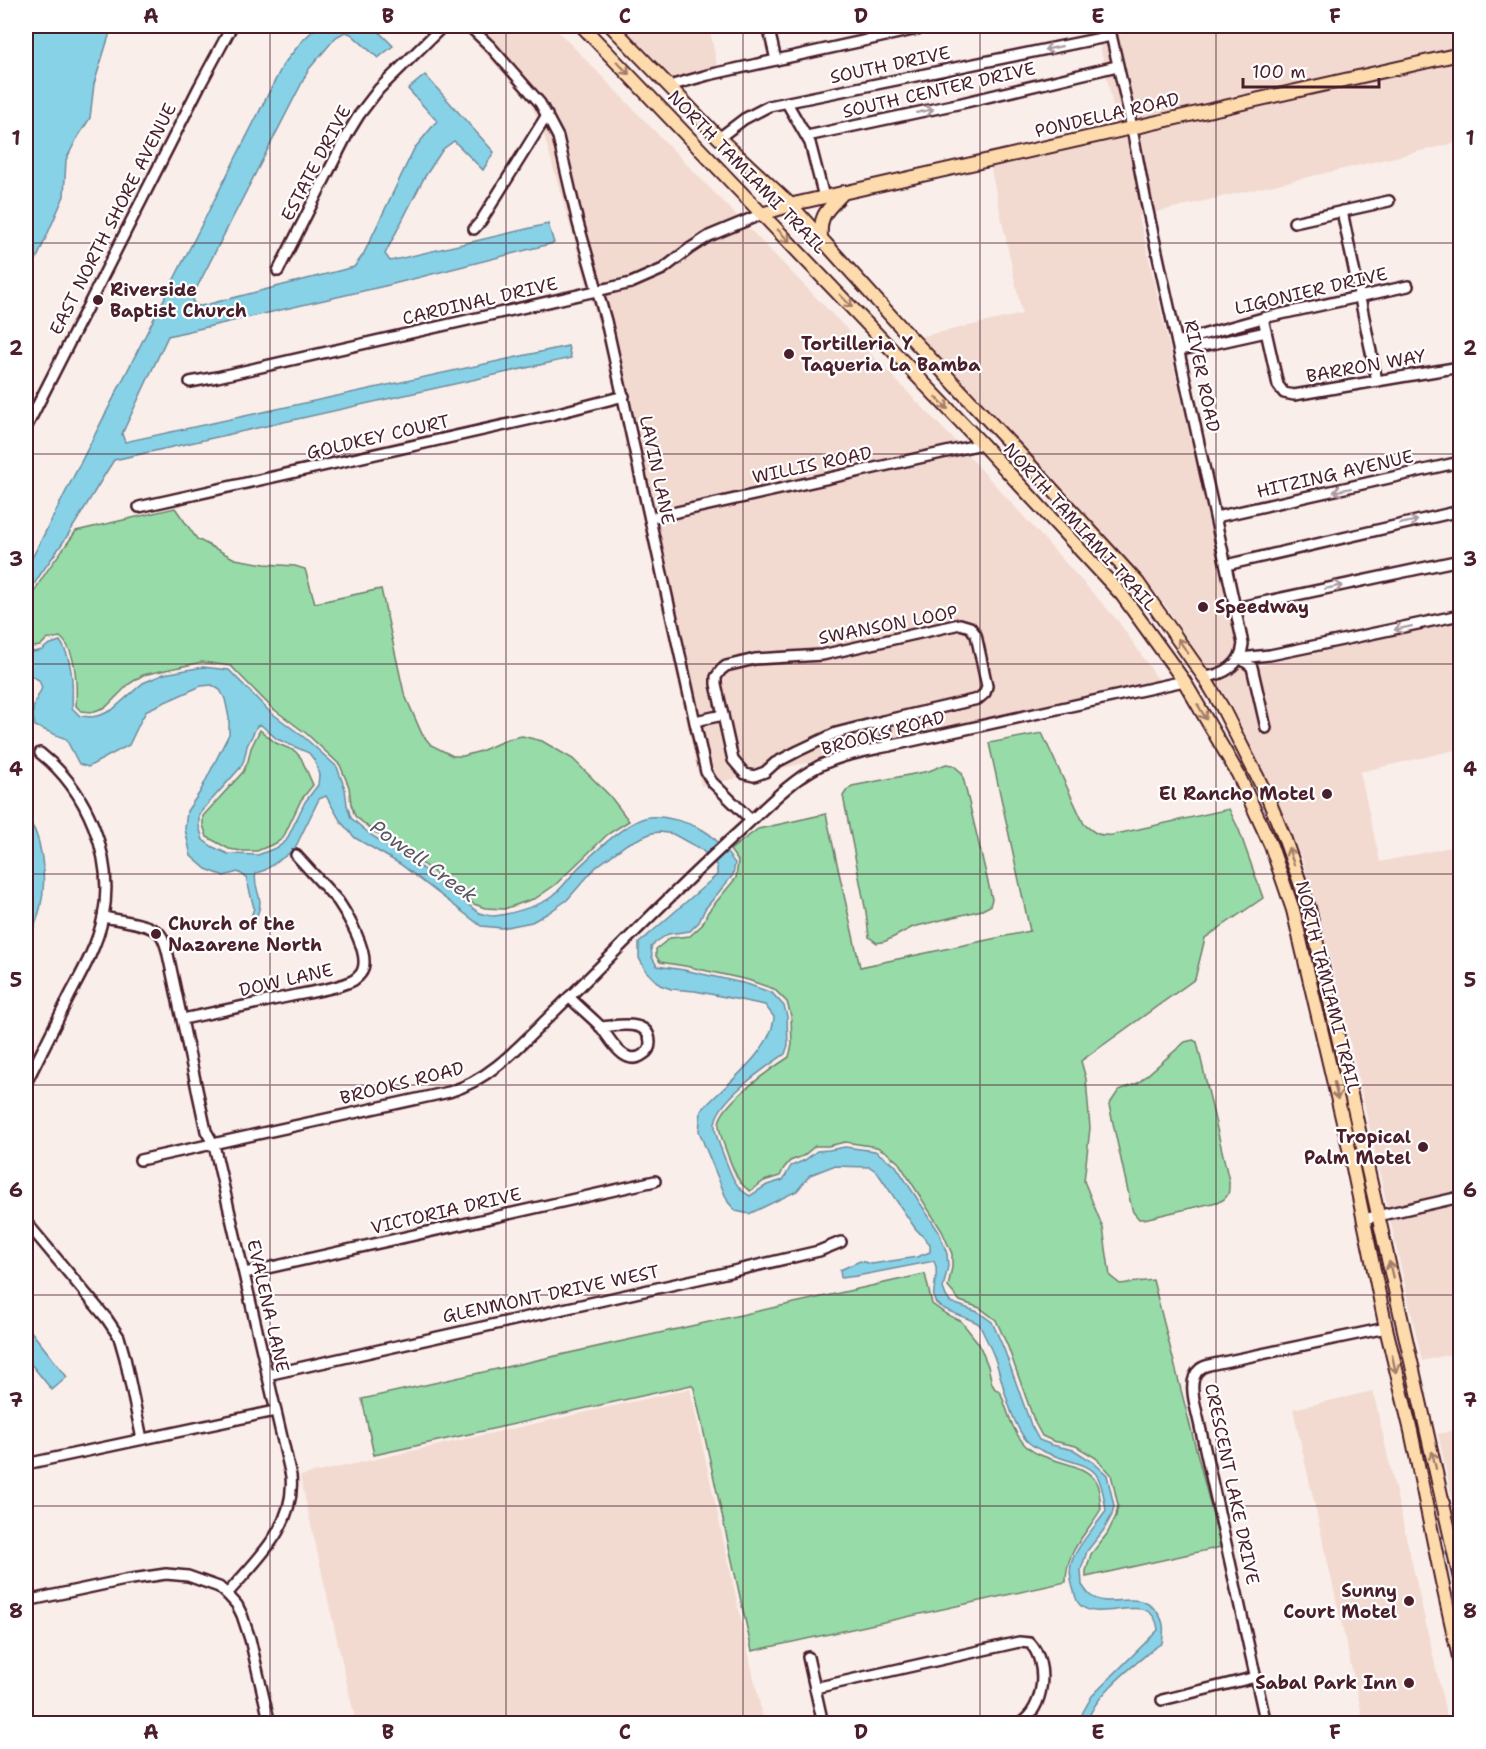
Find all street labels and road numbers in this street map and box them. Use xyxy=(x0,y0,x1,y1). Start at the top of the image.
street label: SOUTH DRIVE xyxy=(828,41,952,89)
street label: SOUTH CENTER DRIVE xyxy=(840,56,1038,124)
street label: NORTH TAMIAMI TRAIL xyxy=(662,85,832,259)
street label: PONDELLA ROAD xyxy=(1032,87,1182,143)
street label: EAST NORTH SHORE AVENUE xyxy=(44,99,182,339)
street label: ESTATE DRIVE xyxy=(275,101,357,225)
street label: LIGONIER DRIVE xyxy=(1232,262,1390,320)
street label: CARDINAL DRIVE xyxy=(400,271,560,331)
street label: RIVER ROAD xyxy=(1178,318,1226,434)
street label: BARRON WAY xyxy=(1304,344,1428,388)
street label: GOLDKEY COURT xyxy=(304,409,452,465)
street label: LAVIN LANE xyxy=(634,413,680,527)
street label: NORTH TAMIAMI TRAIL xyxy=(998,438,1162,616)
street label: WILLIS ROAD xyxy=(750,441,874,489)
street label: HITZING AVENUE xyxy=(1254,444,1416,504)
street label: SWANSON LOOP xyxy=(816,600,960,650)
street label: BROOKS ROAD xyxy=(819,705,948,761)
street label: NORTH TAMIAMI TRAIL xyxy=(1290,878,1366,1096)
street label: DOW LANE xyxy=(237,958,335,1002)
street label: BROOKS ROAD xyxy=(338,1056,467,1110)
street label: VICTORIA DRIVE xyxy=(368,1182,524,1240)
street label: EVALENA LANE xyxy=(241,1237,295,1375)
street label: GLENMONT DRIVE WEST xyxy=(440,1259,662,1329)
street label: CRESCENT LAKE DRIVE xyxy=(1199,1381,1265,1587)

